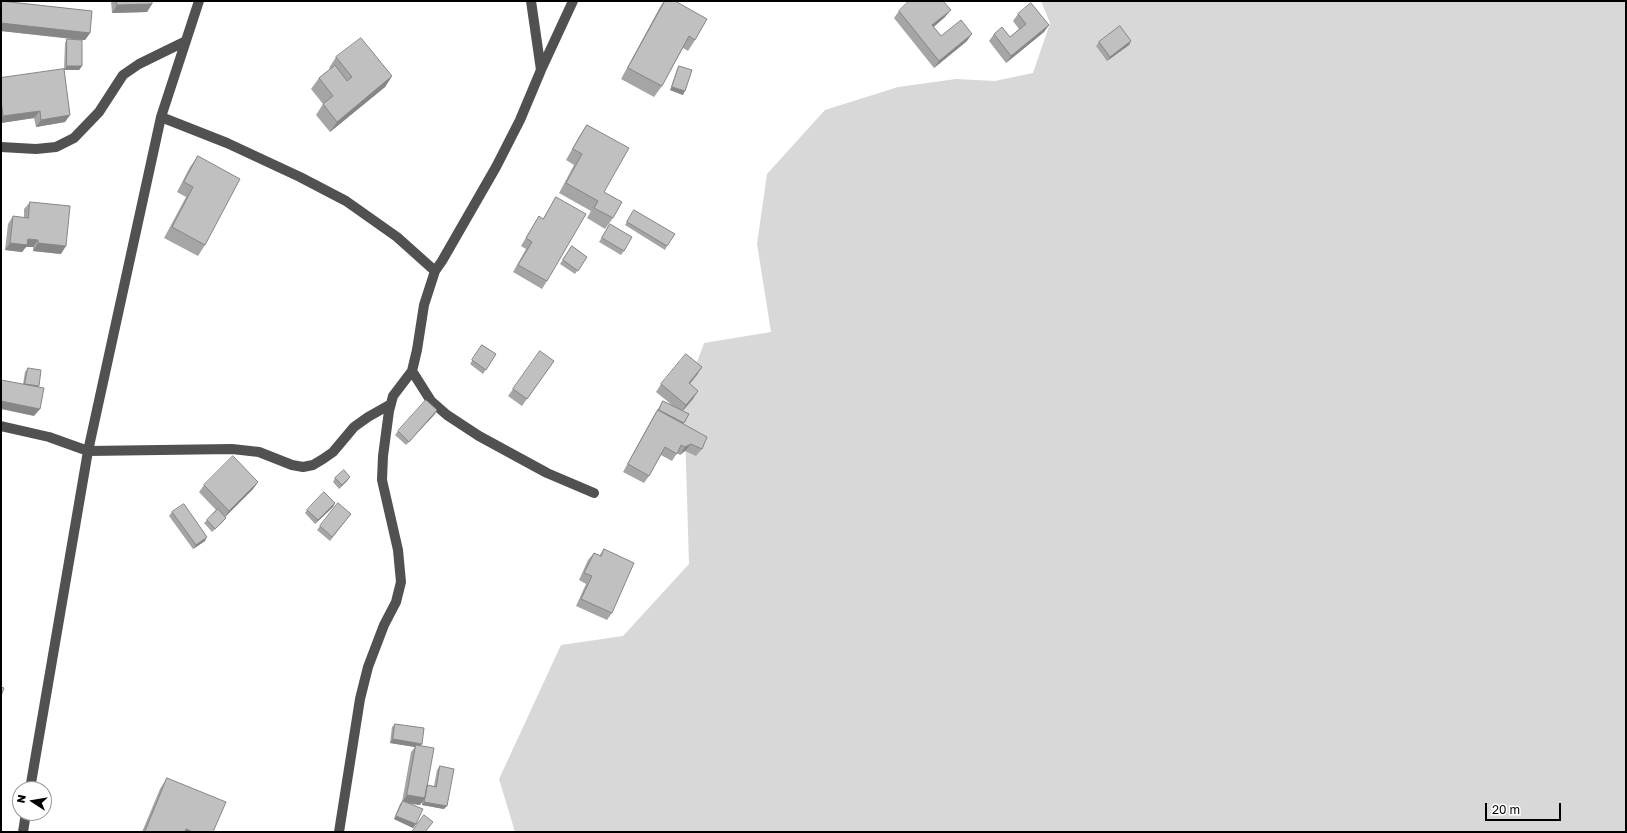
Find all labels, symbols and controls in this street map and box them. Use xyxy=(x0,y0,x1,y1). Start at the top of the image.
north arrow xyxy=(12,781,52,821)
text: N xyxy=(14,793,28,804)
scale bar xyxy=(1487,795,1563,821)
text: 20 m xyxy=(1492,802,1520,817)

